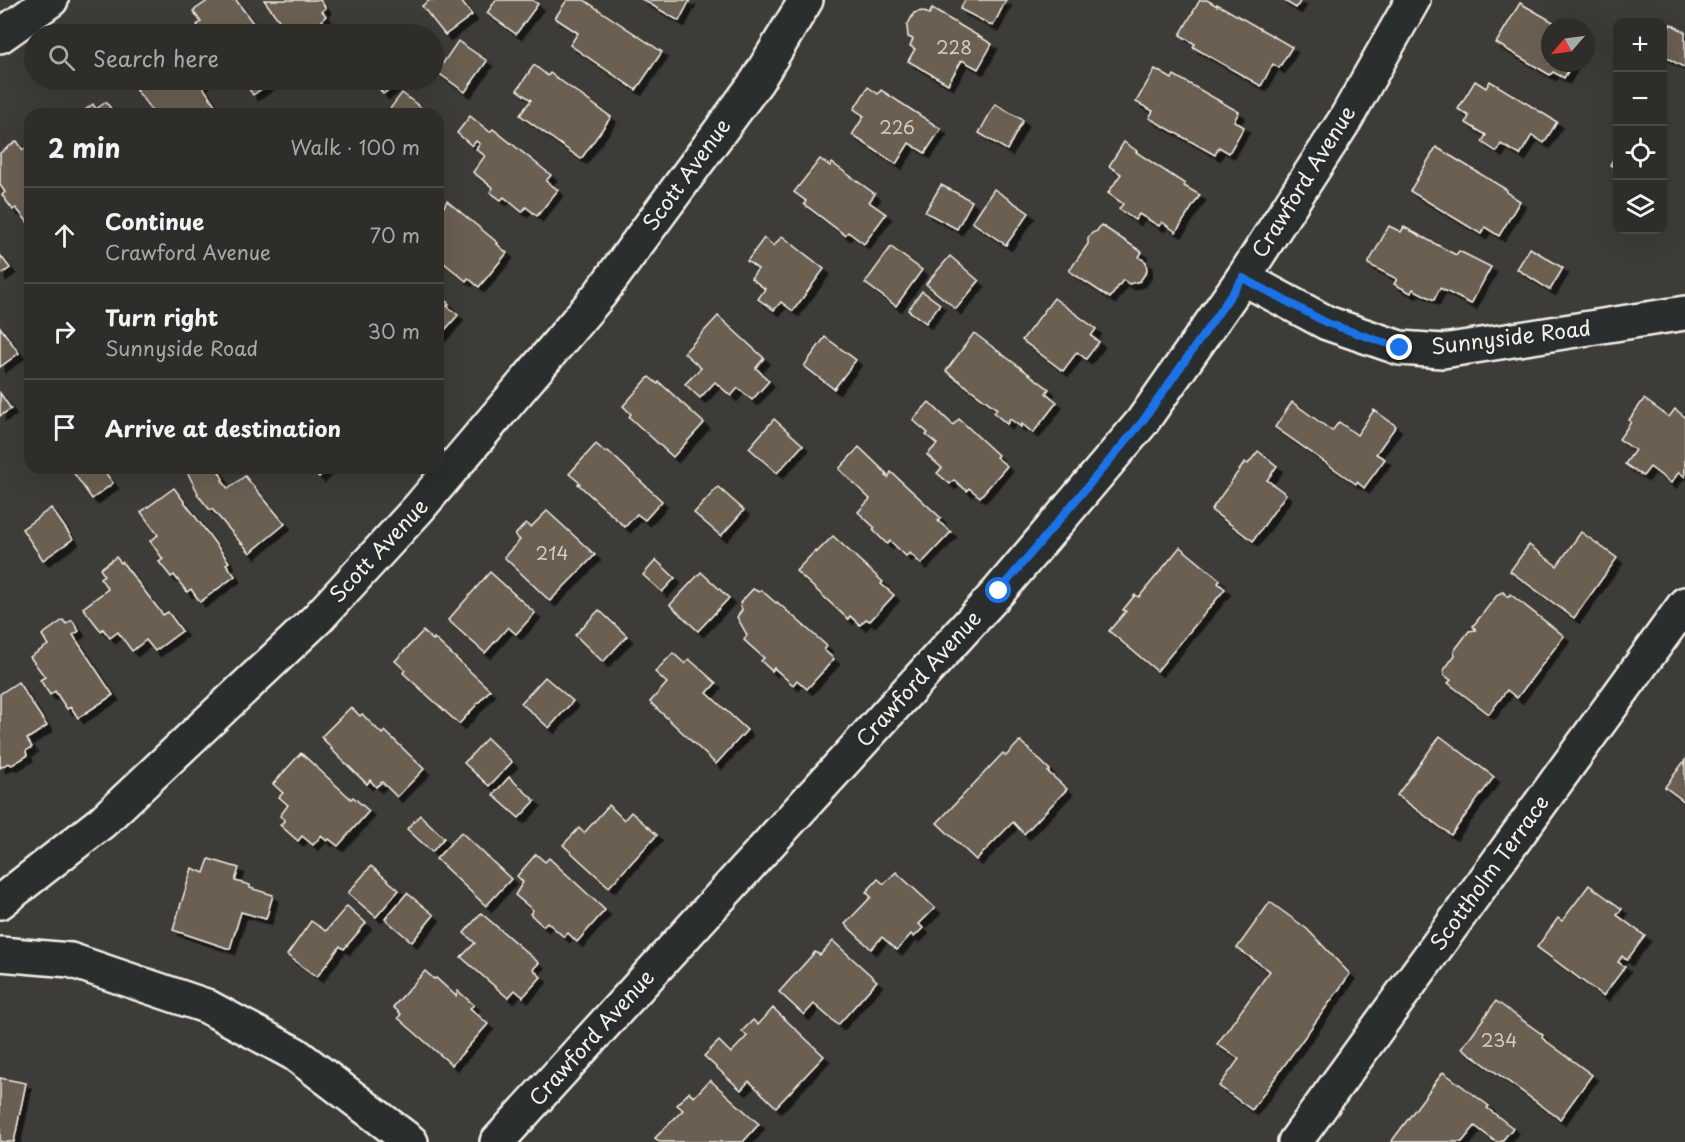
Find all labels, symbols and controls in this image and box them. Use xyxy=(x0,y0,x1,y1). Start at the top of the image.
north arrow xyxy=(1541,18,1595,72)
map controls xyxy=(1613,18,1667,234)
button: + xyxy=(1613,18,1667,72)
search box xyxy=(24,24,444,90)
house number: 228 xyxy=(936,33,972,60)
icon: search xyxy=(45,41,78,74)
text: Search here xyxy=(93,41,219,74)
button: − xyxy=(1613,72,1667,126)
street label: Crawford Avenue xyxy=(1243,99,1362,263)
street label: Scott Avenue xyxy=(634,111,737,237)
house number: 226 xyxy=(879,113,915,140)
button: locate xyxy=(1613,126,1667,180)
text: 2 min xyxy=(48,128,121,167)
text: Walk · 100 m xyxy=(290,132,420,162)
button: layers xyxy=(1613,180,1667,234)
text: Continue xyxy=(105,204,204,237)
icon: ahead xyxy=(48,219,81,252)
text: 70 m xyxy=(370,220,420,250)
text: Crawford Avenue xyxy=(105,237,271,267)
text: Turn right xyxy=(105,300,218,333)
street label: Sunnyside Road xyxy=(1429,310,1593,362)
icon: right xyxy=(48,315,81,348)
text: 30 m xyxy=(367,316,420,346)
text: Sunnyside Road xyxy=(105,333,258,363)
route end xyxy=(1386,334,1412,360)
icon: arrive xyxy=(48,411,81,444)
text: Arrive at destination xyxy=(105,411,341,444)
street label: Scott Avenue xyxy=(321,490,434,609)
house number: 214 xyxy=(536,539,568,566)
route start xyxy=(985,577,1011,603)
street label: Crawford Avenue xyxy=(847,602,988,753)
street label: Scottholm Terrace xyxy=(1421,787,1556,956)
street label: Crawford Avenue xyxy=(520,961,661,1112)
house number: 234 xyxy=(1481,1026,1517,1053)

